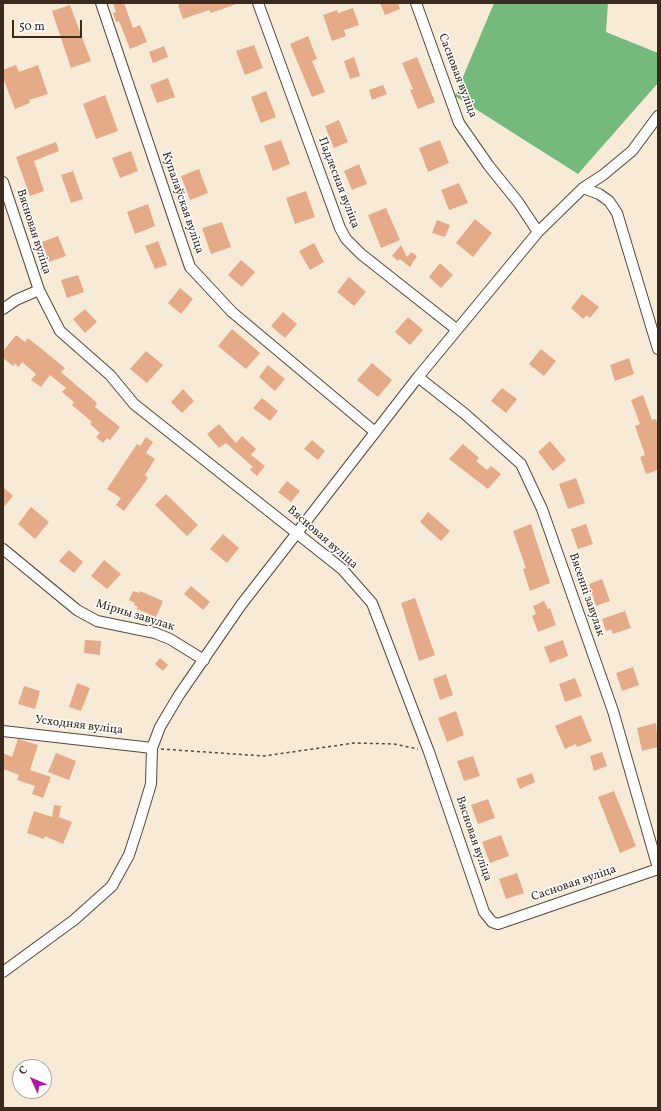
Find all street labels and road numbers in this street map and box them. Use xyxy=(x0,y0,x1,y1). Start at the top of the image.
street label: Сасновая вуліца xyxy=(434,32,480,120)
street label: Падлесная вуліца xyxy=(314,135,362,231)
street label: Купалаўская вуліца xyxy=(158,150,206,256)
street label: Вясновая вуліца xyxy=(12,188,54,276)
street label: Вясновая вуліца xyxy=(284,503,360,573)
street label: Вясенні завулак xyxy=(565,551,607,639)
street label: Мірны завулак xyxy=(94,597,176,635)
street label: Усходняя вуліца xyxy=(34,713,124,739)
street label: Вясновая вуліца xyxy=(452,795,494,883)
street label: Сасновая вуліца xyxy=(530,863,618,905)

